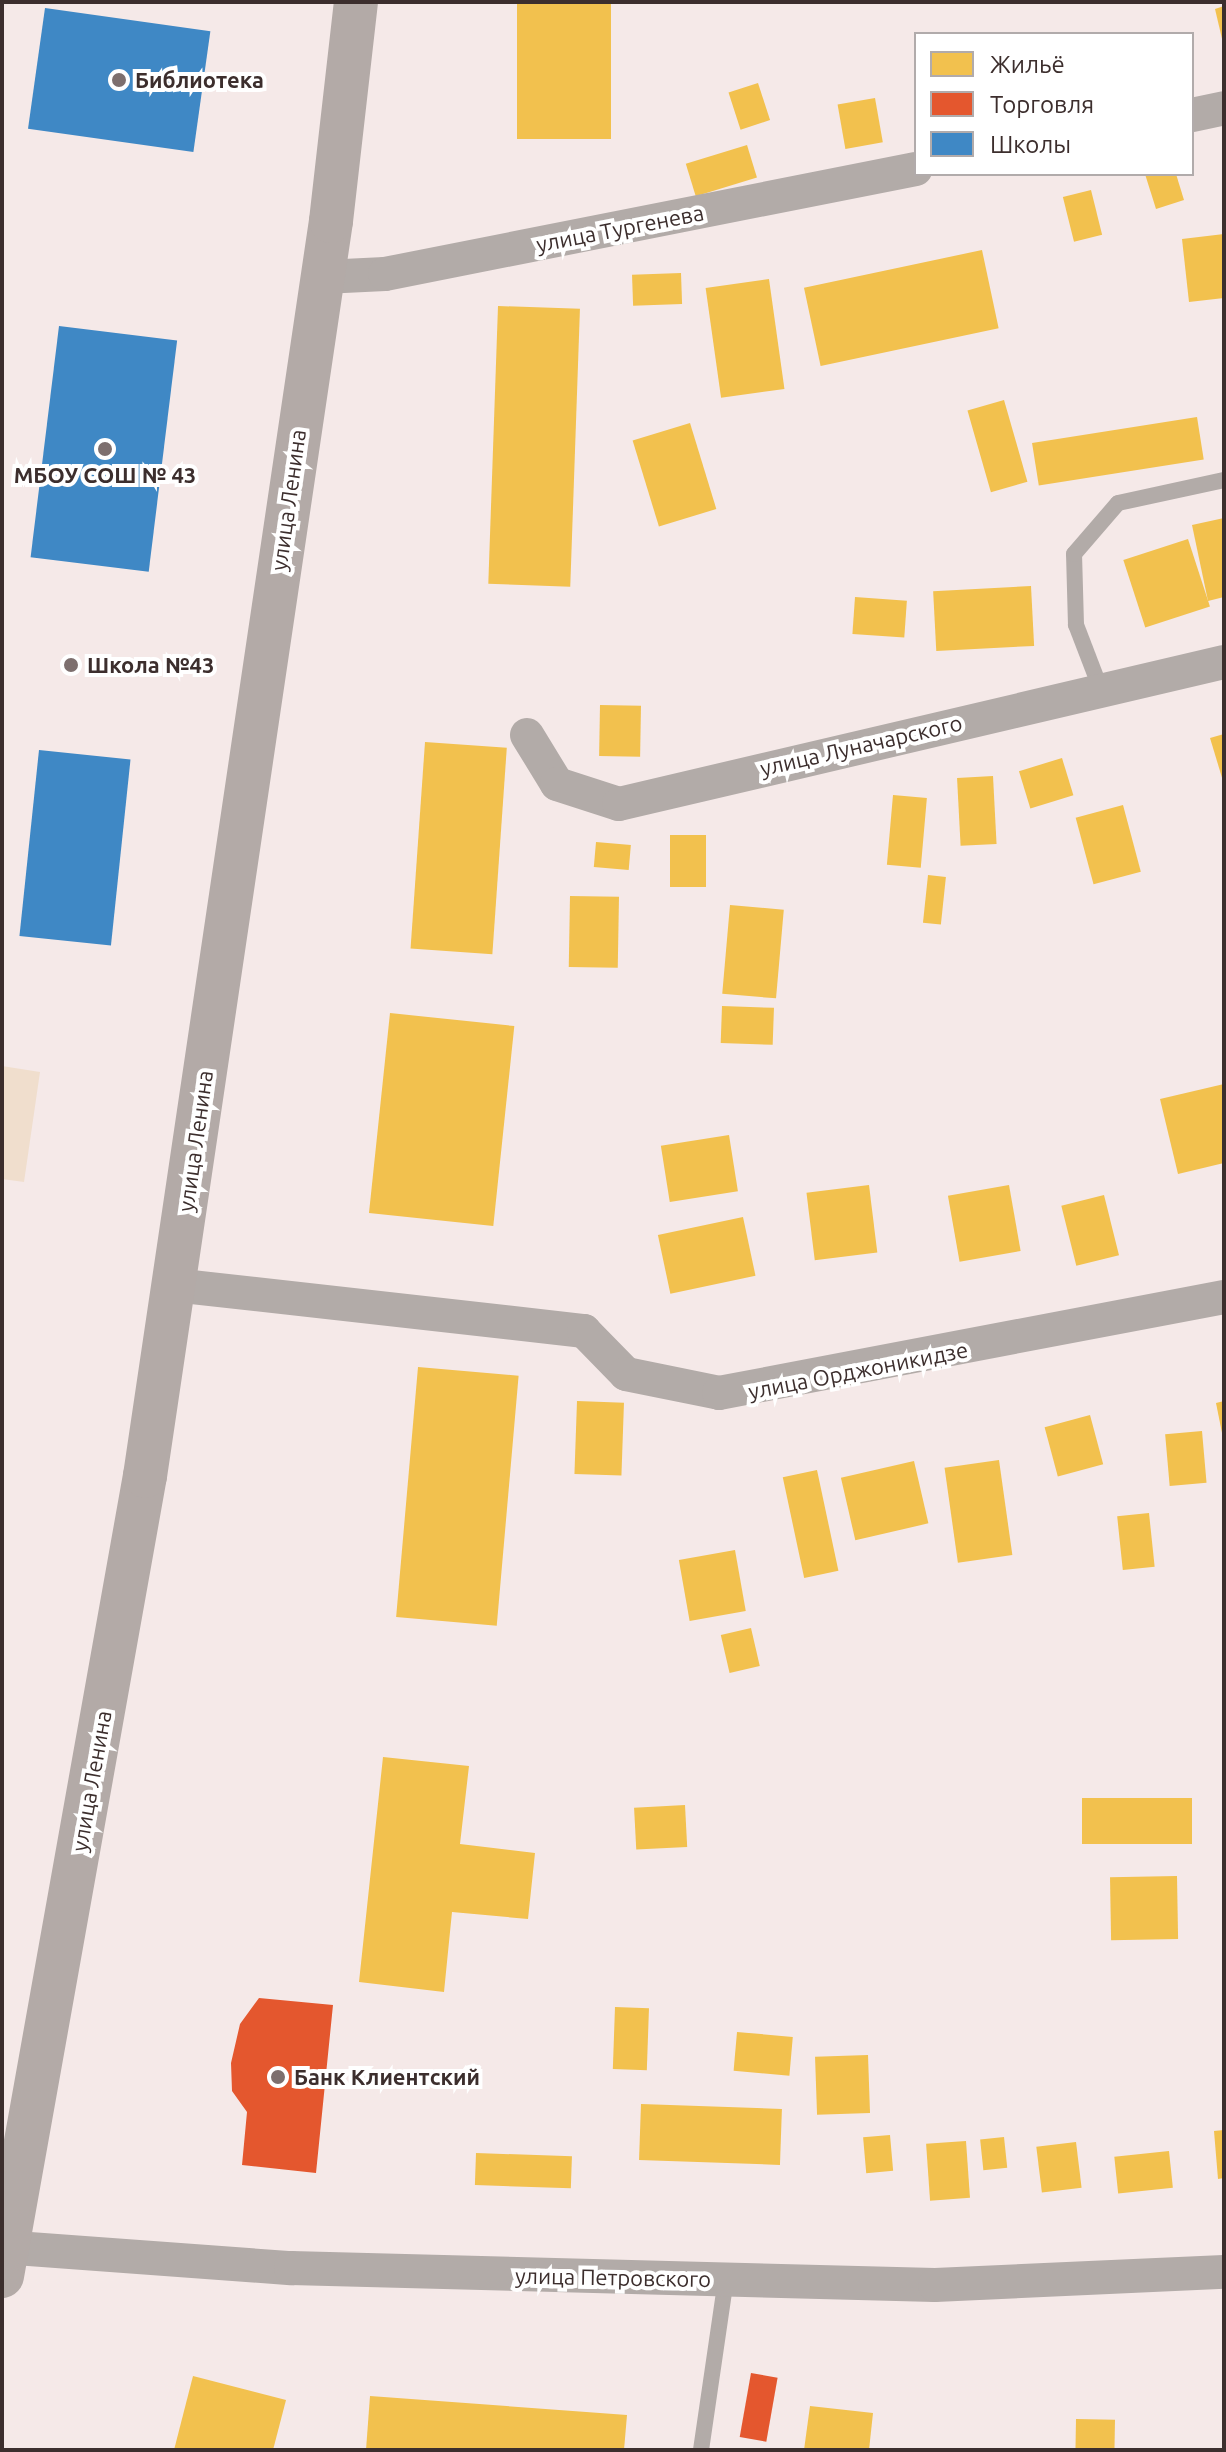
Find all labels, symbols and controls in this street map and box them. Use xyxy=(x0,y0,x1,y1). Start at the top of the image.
legend xyxy=(914,32,1194,176)
text: Жильё xyxy=(990,51,1065,78)
place label: Библиотека xyxy=(135,67,264,93)
marker: Библиотека xyxy=(110,71,128,89)
text: Торговля xyxy=(990,91,1094,118)
text: Школы xyxy=(990,131,1071,158)
street label: улица Тургенева xyxy=(534,199,706,257)
street label: улица Ленина xyxy=(265,428,311,572)
marker: МБОУ СОШ № 43 xyxy=(96,440,114,458)
place label: МБОУ СОШ № 43 xyxy=(14,462,196,488)
place label: Школа №43 xyxy=(87,652,214,678)
marker: Школа №43 xyxy=(62,656,80,674)
street label: улица Луначарского xyxy=(757,709,965,781)
street label: улица Ленина xyxy=(172,1069,218,1213)
street label: улица Орджоникидзе xyxy=(746,1336,970,1404)
street label: улица Ленина xyxy=(66,1708,116,1854)
place label: Банк Клиентский xyxy=(294,2064,480,2090)
marker: Банк Клиентский xyxy=(269,2068,287,2086)
street label: улица Петровского xyxy=(515,2262,711,2292)

